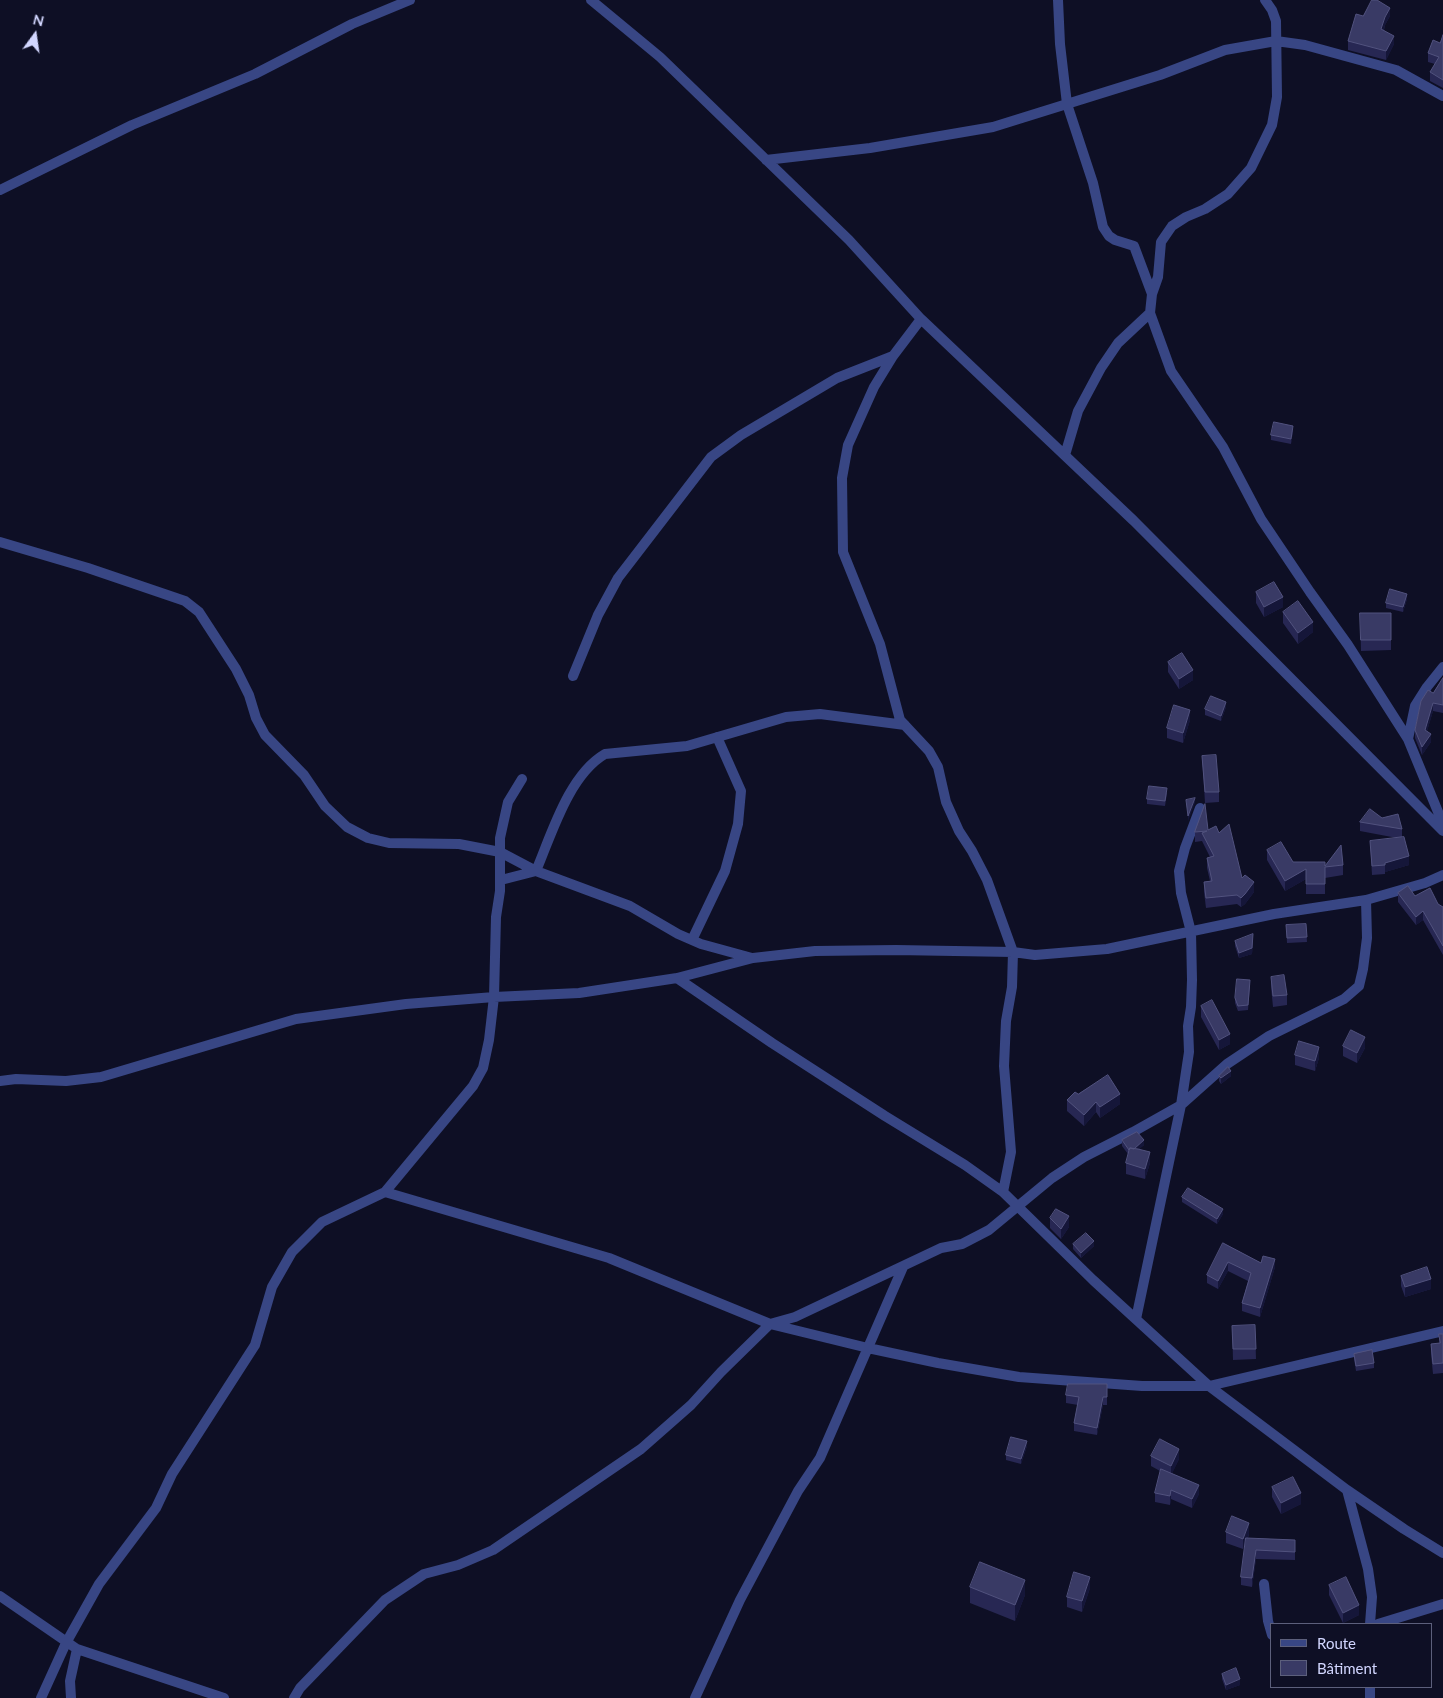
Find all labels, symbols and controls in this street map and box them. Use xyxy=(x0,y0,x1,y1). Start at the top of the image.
north arrow xyxy=(10,10,60,60)
text: N xyxy=(31,10,46,30)
legend xyxy=(1270,1623,1433,1688)
text: Route xyxy=(1317,1634,1356,1652)
text: Bâtiment xyxy=(1317,1659,1377,1677)

